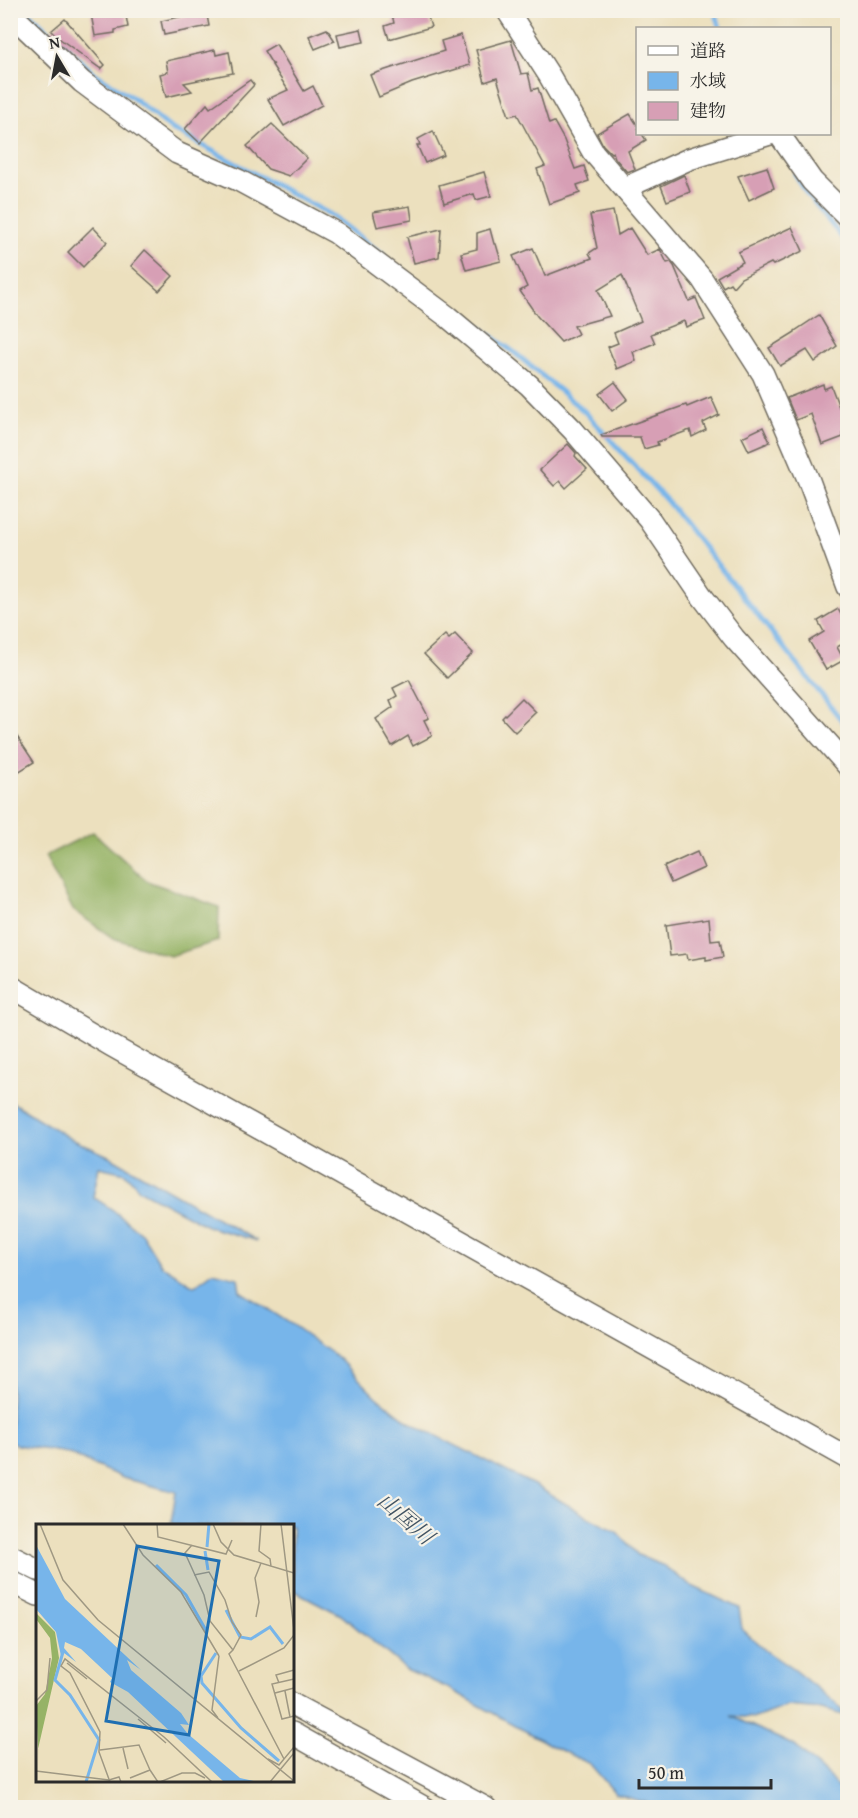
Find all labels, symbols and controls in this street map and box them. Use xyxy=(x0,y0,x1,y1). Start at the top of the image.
north arrow xyxy=(27,27,87,87)
legend xyxy=(636,27,831,135)
text: N xyxy=(47,29,62,55)
text: 道路 xyxy=(690,37,726,64)
text: 水域 xyxy=(690,67,726,94)
text: 建物 xyxy=(690,97,726,124)
water label: 山国川 xyxy=(371,1484,443,1553)
inset map xyxy=(36,1524,294,1782)
scale bar xyxy=(639,1752,771,1790)
text: 50 m xyxy=(648,1759,684,1786)

